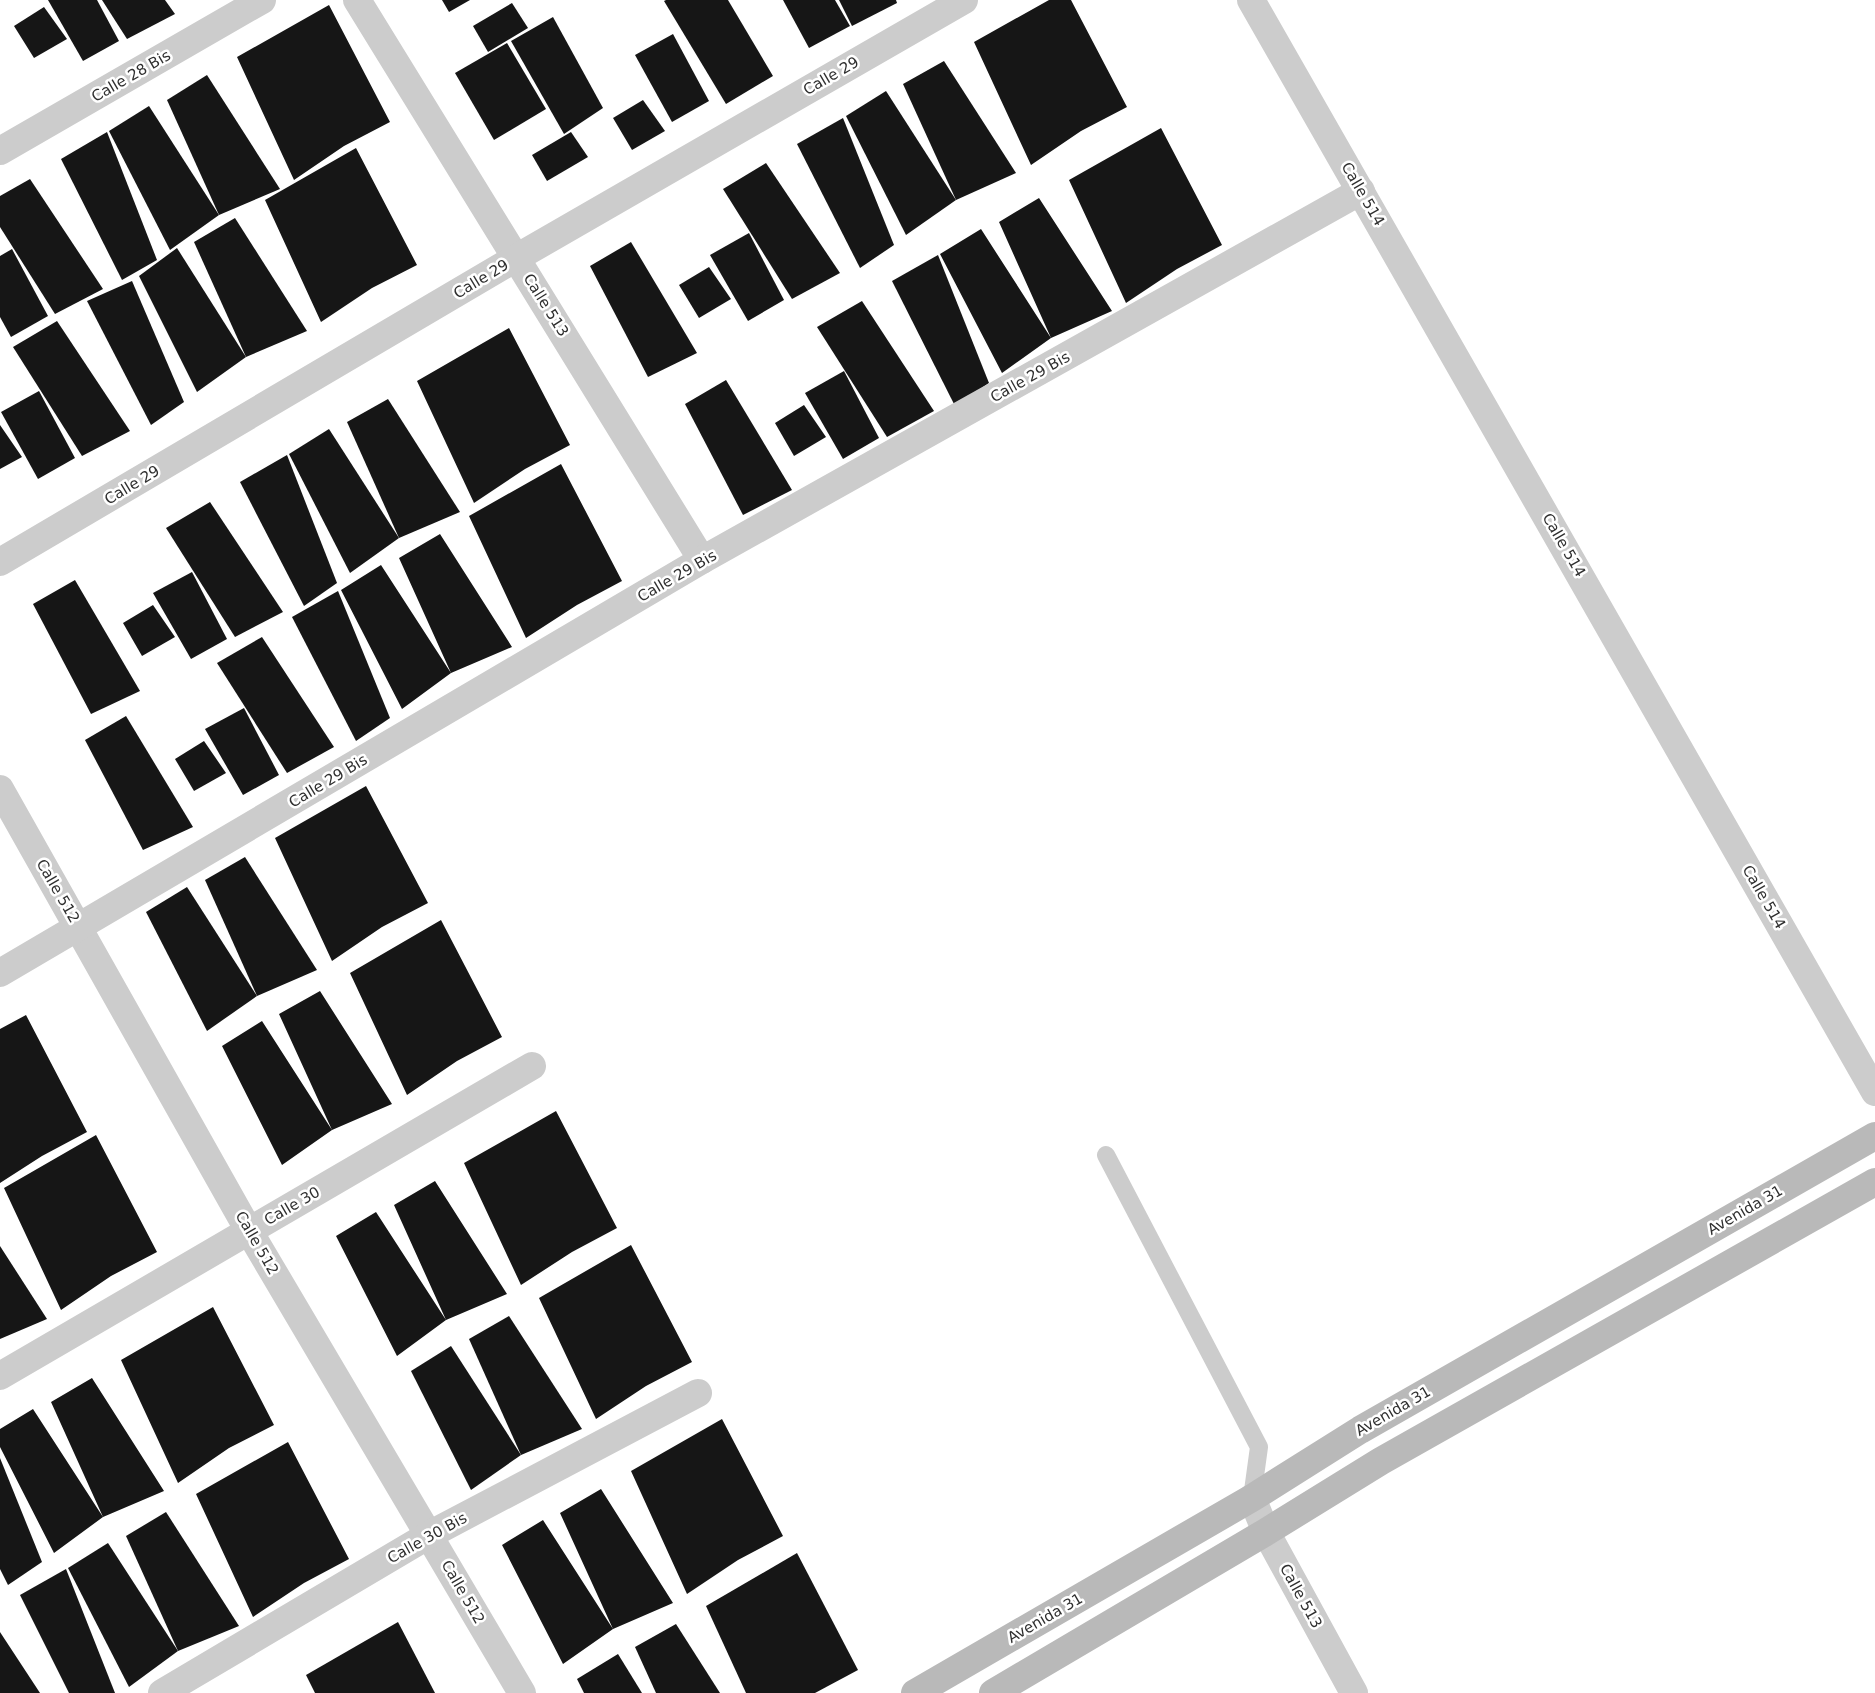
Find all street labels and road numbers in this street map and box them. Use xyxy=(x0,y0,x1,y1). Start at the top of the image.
street label: Calle 28 Bis xyxy=(88,46,174,106)
street label: Calle 29 xyxy=(800,53,862,99)
street label: Calle 514 xyxy=(1338,159,1388,229)
street label: Calle 29 xyxy=(450,256,512,302)
street label: Calle 513 xyxy=(520,270,572,340)
street label: Calle 29 Bis xyxy=(987,348,1073,406)
street label: Calle 29 xyxy=(101,462,163,508)
street label: Calle 514 xyxy=(1539,510,1589,580)
street label: Calle 29 Bis xyxy=(634,546,720,606)
street label: Calle 29 Bis xyxy=(286,750,371,811)
street label: Calle 512 xyxy=(33,856,83,926)
street label: Calle 514 xyxy=(1739,862,1789,932)
street label: Avenida 31 xyxy=(1704,1181,1786,1239)
street label: Calle 30 xyxy=(261,1183,323,1229)
street label: Calle 512 xyxy=(232,1208,282,1278)
street label: Avenida 31 xyxy=(1352,1382,1434,1440)
street label: Calle 30 Bis xyxy=(384,1509,470,1567)
street label: Calle 512 xyxy=(438,1557,488,1627)
street label: Calle 513 xyxy=(1276,1561,1326,1631)
street label: Avenida 31 xyxy=(1004,1589,1086,1647)

